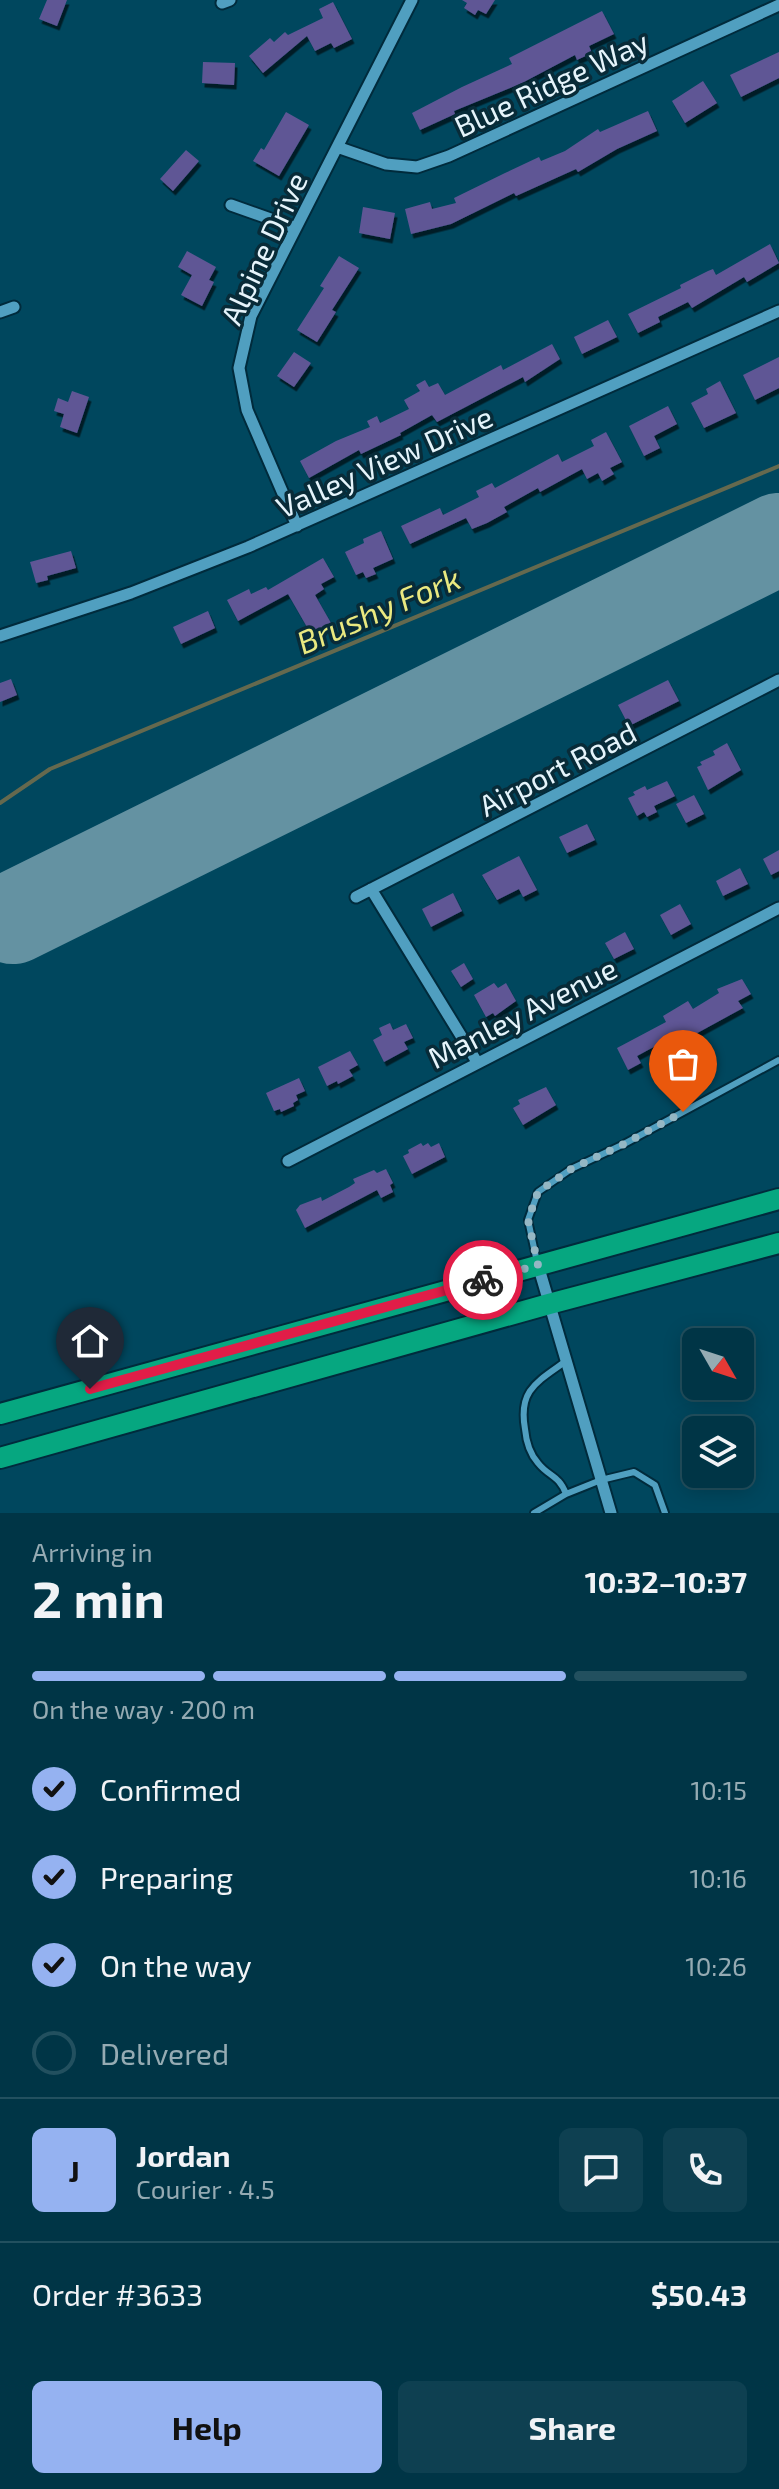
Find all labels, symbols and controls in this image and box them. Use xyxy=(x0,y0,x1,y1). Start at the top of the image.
street label: Blue Ridge Way xyxy=(448,22,654,144)
street label: Alpine Drive xyxy=(212,166,314,330)
street label: Valley View Drive xyxy=(270,397,498,525)
water label: Brushy Fork xyxy=(291,558,466,661)
street label: Airport Road xyxy=(472,713,642,823)
street label: Manley Avenue xyxy=(422,949,622,1075)
pin xyxy=(649,1030,717,1112)
icon: bag xyxy=(661,1042,705,1086)
courier xyxy=(443,1240,523,1320)
icon: bike xyxy=(461,1258,505,1302)
pin xyxy=(56,1307,124,1389)
icon: home xyxy=(68,1319,112,1363)
north arrow xyxy=(682,1328,754,1400)
map controls xyxy=(682,1328,754,1488)
button: layers xyxy=(682,1416,754,1488)
text: Arriving in xyxy=(32,1536,153,1567)
text: 10:32–10:37 xyxy=(585,1563,747,1599)
text: 2 min xyxy=(32,1566,165,1628)
text: On the way · 200 m xyxy=(32,1693,255,1724)
icon: check xyxy=(32,1767,76,1811)
text: Confirmed xyxy=(100,1771,241,1807)
text: 10:15 xyxy=(691,1774,747,1805)
icon: check xyxy=(32,1855,76,1899)
text: Preparing xyxy=(100,1859,233,1895)
text: 10:16 xyxy=(690,1862,747,1893)
icon: check xyxy=(32,1943,76,1987)
text: On the way xyxy=(100,1947,252,1983)
text: 10:26 xyxy=(685,1950,747,1981)
text: Delivered xyxy=(100,2035,229,2071)
button: chat xyxy=(559,2128,643,2212)
button: phone xyxy=(663,2128,747,2212)
text: Jordan xyxy=(136,2137,231,2173)
text: J xyxy=(68,2152,80,2188)
text: Courier · 4.5 xyxy=(136,2173,275,2204)
text: Order #3633 xyxy=(32,2276,203,2312)
text: $50.43 xyxy=(651,2276,747,2312)
button: Help xyxy=(32,2381,382,2473)
button: Share xyxy=(398,2381,747,2473)

